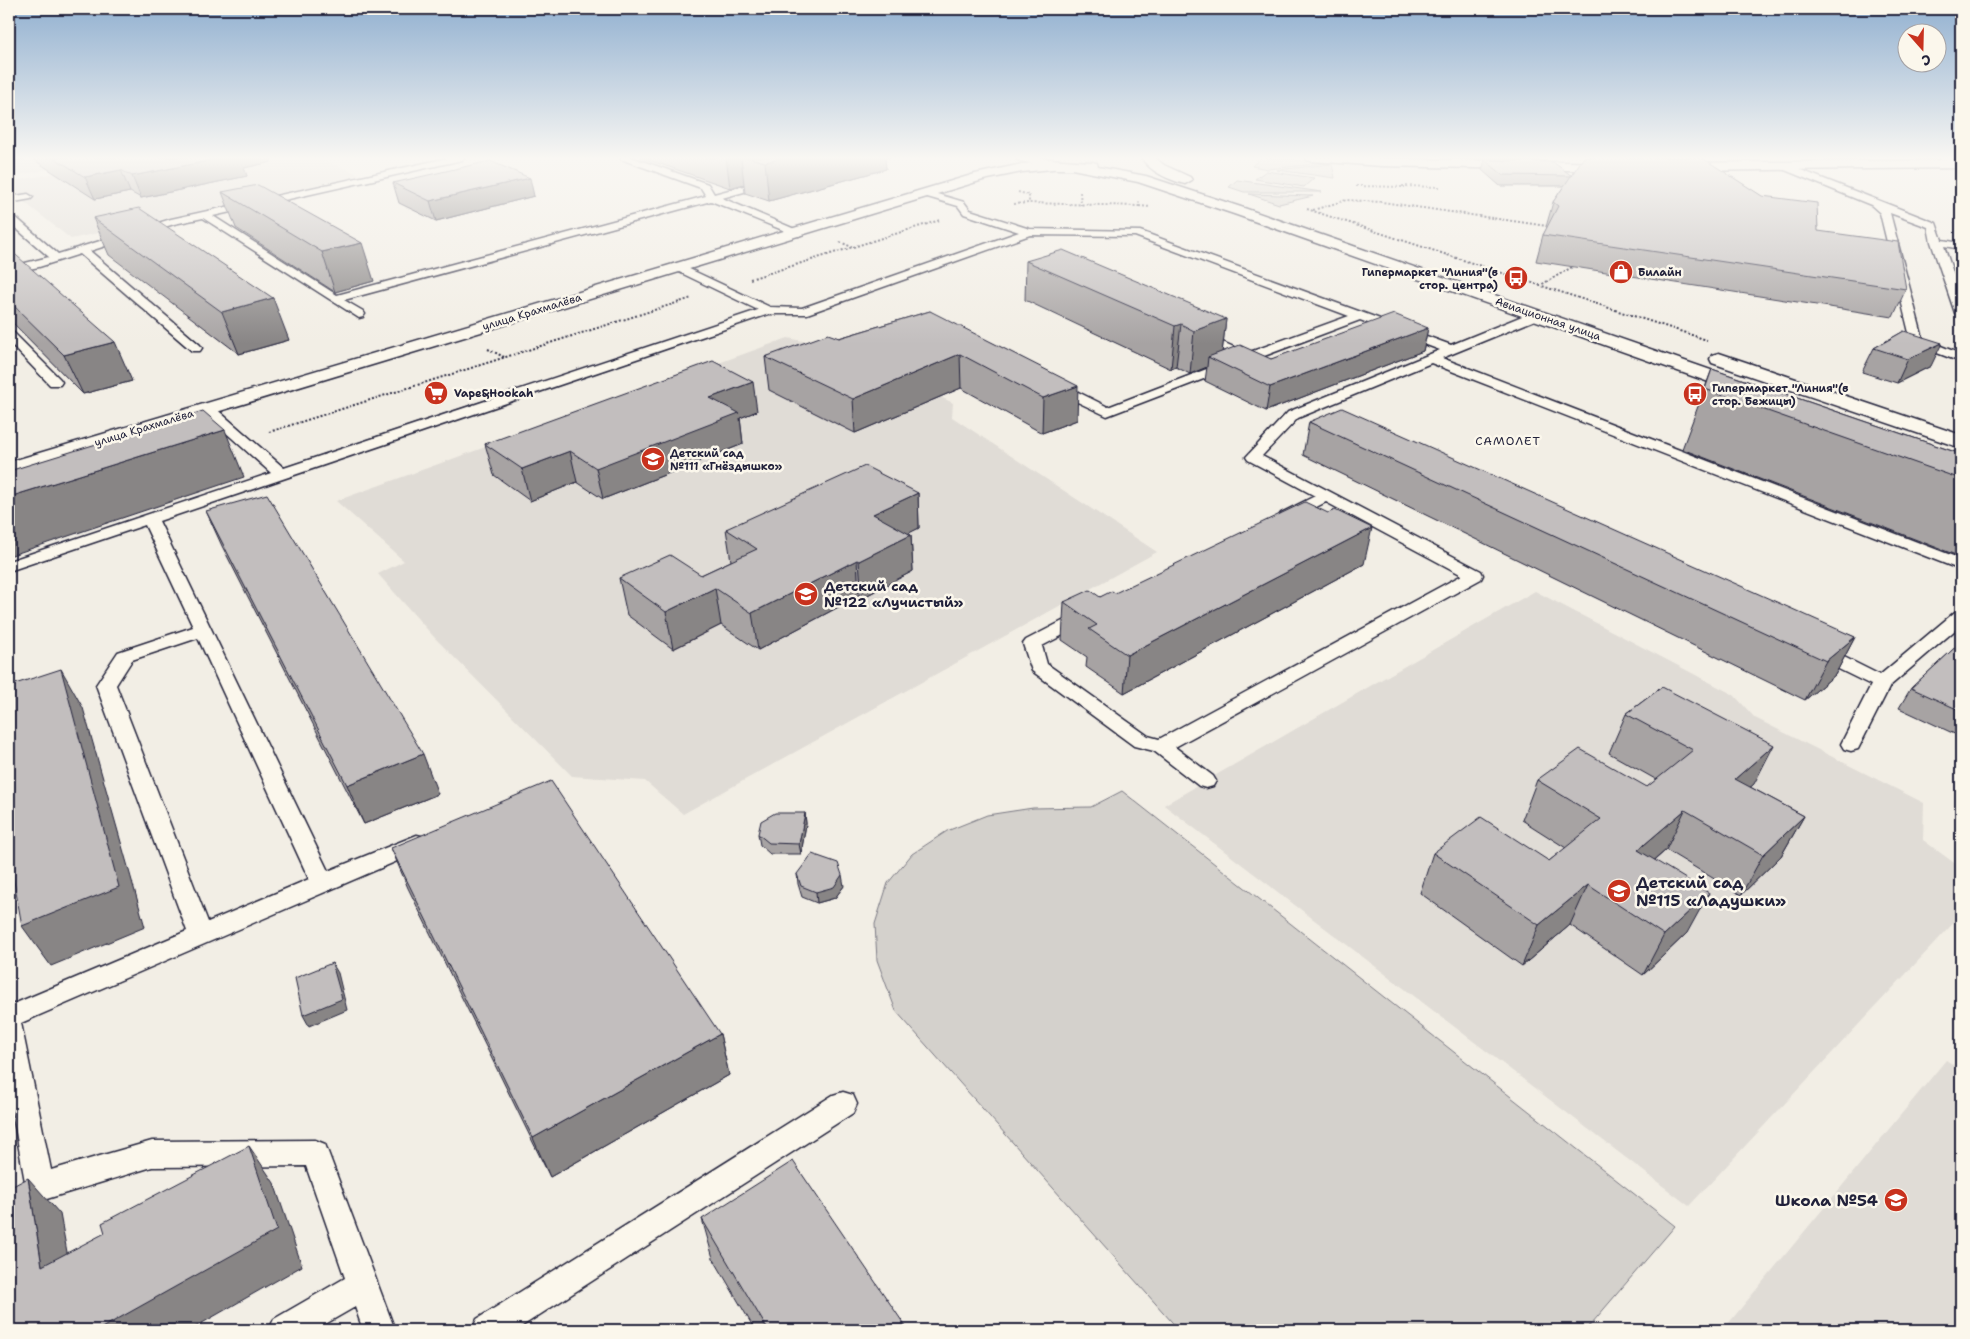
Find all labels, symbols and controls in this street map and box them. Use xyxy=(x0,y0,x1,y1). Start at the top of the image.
north arrow xyxy=(1898,22,1948,72)
text: С xyxy=(1919,50,1934,70)
shop icon: Билайн xyxy=(1608,259,1634,285)
place label: Гипермаркет "Линия"(в стор. центра) xyxy=(1362,265,1498,293)
bus stop icon: Гипермаркет "Линия"(в стор. центра) xyxy=(1503,265,1529,291)
place label: Билайн xyxy=(1638,265,1682,280)
street label: улица Крахмалёва xyxy=(481,290,584,334)
street label: Авиационная улица xyxy=(1493,294,1603,344)
supermarket icon: Vape&Hookah xyxy=(423,380,449,406)
bus stop icon: Гипермаркет "Линия"(в стор. Бежицы) xyxy=(1682,381,1708,407)
place label: Гипермаркет "Линия"(в стор. Бежицы) xyxy=(1712,381,1848,409)
place label: Vape&Hookah xyxy=(454,386,534,401)
street label: улица Крахмалёва xyxy=(93,406,196,450)
district label: САМОЛЕТ xyxy=(1475,433,1541,449)
school or university icon: Детский сад №111 «Гнёздышко» xyxy=(640,446,666,472)
place label: Детский сад №111 «Гнёздышко» xyxy=(670,446,783,474)
place label: Детский сад №122 «Лучистый» xyxy=(824,577,964,611)
school or university icon: Детский сад №122 «Лучистый» xyxy=(793,581,819,607)
place label: Детский сад №115 «Ладушки» xyxy=(1636,872,1786,911)
school or university icon: Детский сад №115 «Ладушки» xyxy=(1606,878,1632,904)
school or university icon: Школа №54 xyxy=(1883,1187,1909,1213)
place label: Школа №54 xyxy=(1775,1190,1878,1211)

